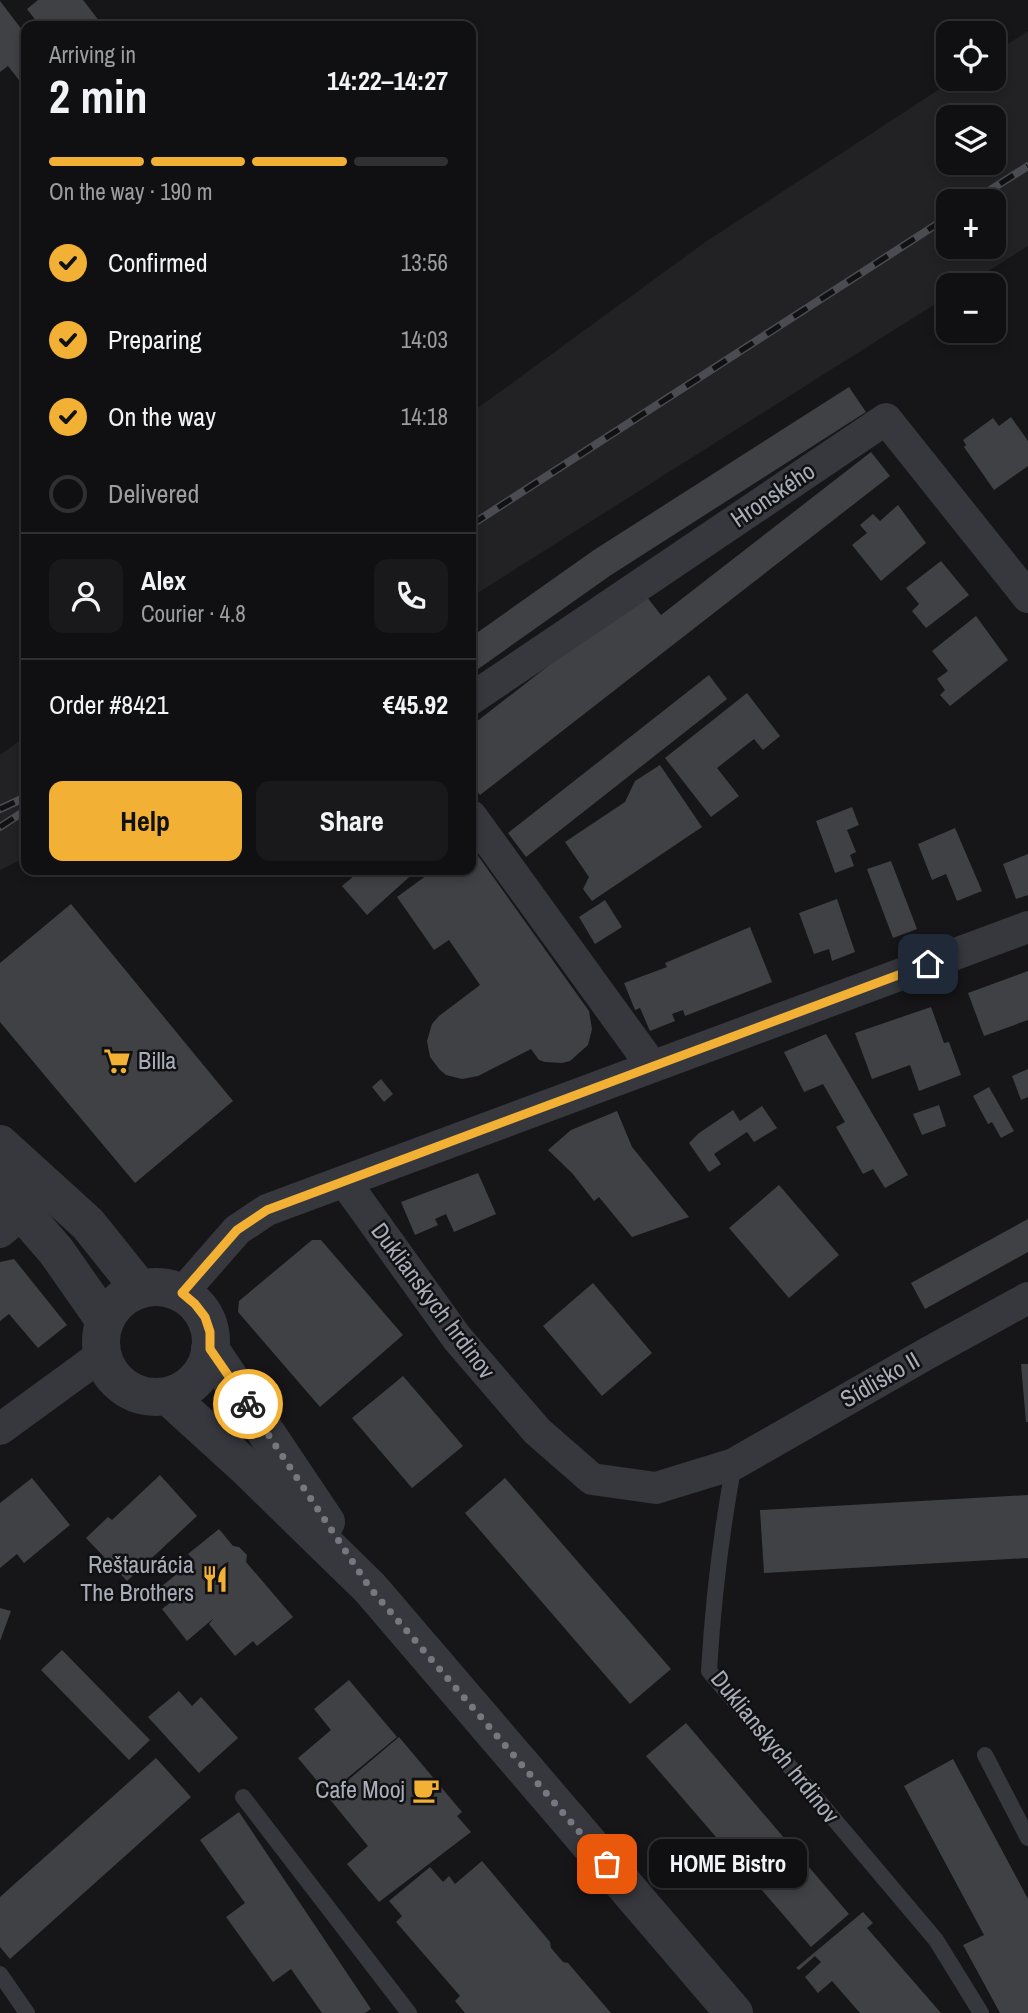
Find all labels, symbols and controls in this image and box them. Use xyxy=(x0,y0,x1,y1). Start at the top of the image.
map controls xyxy=(936,21,1006,343)
button: locate xyxy=(936,21,1006,91)
text: Arriving in xyxy=(49,39,136,70)
text: 14:22–14:27 xyxy=(327,63,448,98)
text: 2 min xyxy=(49,65,148,127)
button: layers xyxy=(936,105,1006,175)
text: On the way · 190 m xyxy=(49,176,213,207)
button: + xyxy=(936,189,1006,259)
icon: check xyxy=(49,244,87,282)
text: Confirmed xyxy=(108,245,208,280)
text: 13:56 xyxy=(401,247,448,278)
button: − xyxy=(936,273,1006,343)
icon: check xyxy=(49,321,87,359)
text: Preparing xyxy=(108,322,202,357)
text: 14:03 xyxy=(401,324,448,355)
icon: check xyxy=(49,398,87,436)
text: On the way xyxy=(108,399,216,434)
text: 14:18 xyxy=(401,401,448,432)
street label: Hronského xyxy=(724,454,821,534)
text: Delivered xyxy=(108,476,199,511)
button: person xyxy=(49,559,123,633)
button: phone xyxy=(374,559,448,633)
text: Alex xyxy=(141,563,186,598)
text: Courier · 4.8 xyxy=(141,598,246,629)
text: Order #8421 xyxy=(49,687,169,722)
text: €45.92 xyxy=(383,687,448,722)
button: Help xyxy=(49,781,242,861)
button: Share xyxy=(256,781,448,861)
pin xyxy=(898,934,958,994)
icon: home xyxy=(909,945,947,983)
place label: Billa xyxy=(138,1044,176,1076)
supermarket icon: Billa xyxy=(102,1046,132,1076)
street label: Duklianskych hrdinov xyxy=(364,1216,503,1385)
street label: Sídlisko II xyxy=(834,1344,925,1415)
courier xyxy=(213,1369,283,1439)
icon: bike xyxy=(229,1385,267,1423)
place label: Reštaurácia The Brothers xyxy=(80,1548,194,1608)
restaurant icon: Reštaurácia The Brothers xyxy=(200,1564,230,1594)
street label: Duklianskych hrdinov xyxy=(704,1663,848,1830)
place label: Cafe Mooj xyxy=(315,1773,405,1805)
cafe icon: Cafe Mooj xyxy=(411,1775,441,1805)
pin xyxy=(577,1834,637,1894)
callout: HOME Bistro xyxy=(649,1840,806,1888)
icon: bag xyxy=(588,1845,626,1883)
text: HOME Bistro xyxy=(670,1848,786,1879)

